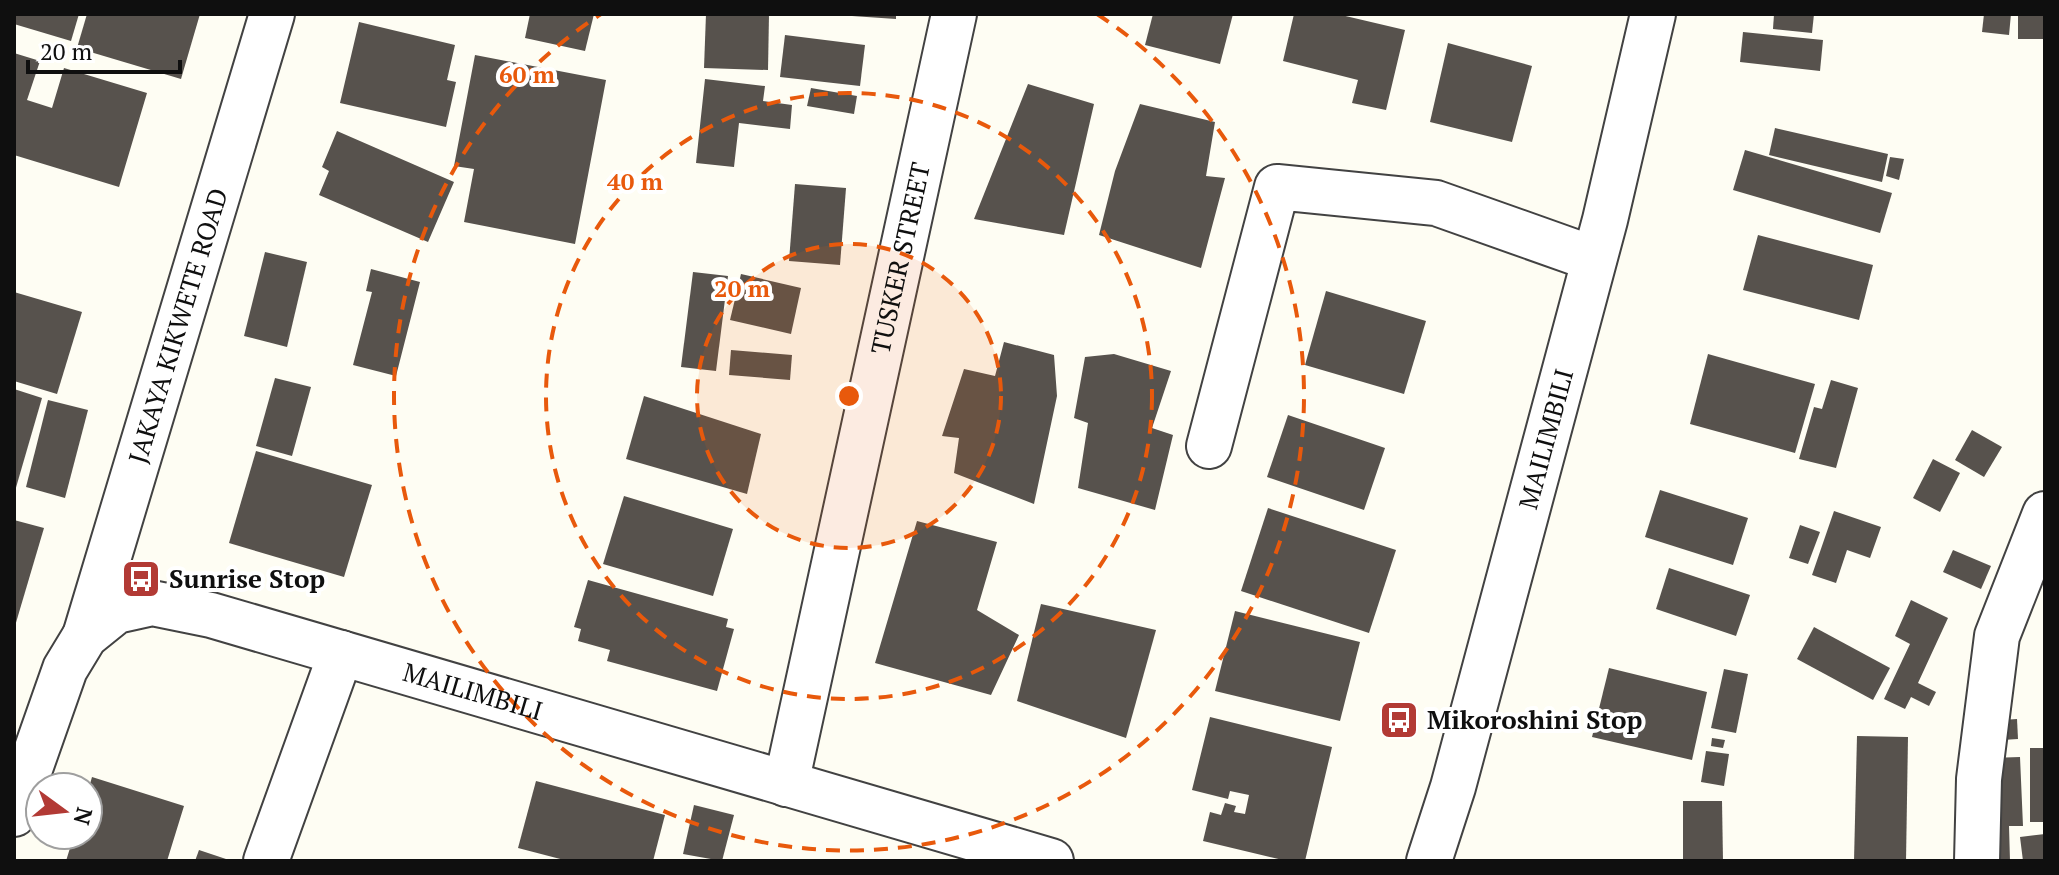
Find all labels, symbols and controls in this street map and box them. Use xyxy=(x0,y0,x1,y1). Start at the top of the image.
scale bar xyxy=(28,24,180,74)
text: 20 m xyxy=(40,35,92,67)
text: 60 m xyxy=(499,58,555,90)
street label: TUSKER STREET xyxy=(862,159,937,357)
text: 40 m xyxy=(607,165,663,197)
street label: JAKAYA KIKWETE ROAD xyxy=(120,184,235,467)
text: 20 m xyxy=(714,272,770,304)
street label: MAILIMBILI xyxy=(1510,365,1580,513)
centre of rings xyxy=(835,382,863,410)
bus stop icon: Sunrise Stop xyxy=(120,558,162,600)
place label: Sunrise Stop xyxy=(169,561,325,595)
street label: MAILIMBILI xyxy=(399,654,547,727)
bus stop icon: Mikoroshini Stop xyxy=(1378,699,1420,741)
place label: Mikoroshini Stop xyxy=(1427,702,1642,736)
north arrow xyxy=(24,771,104,851)
text: N xyxy=(68,804,100,828)

